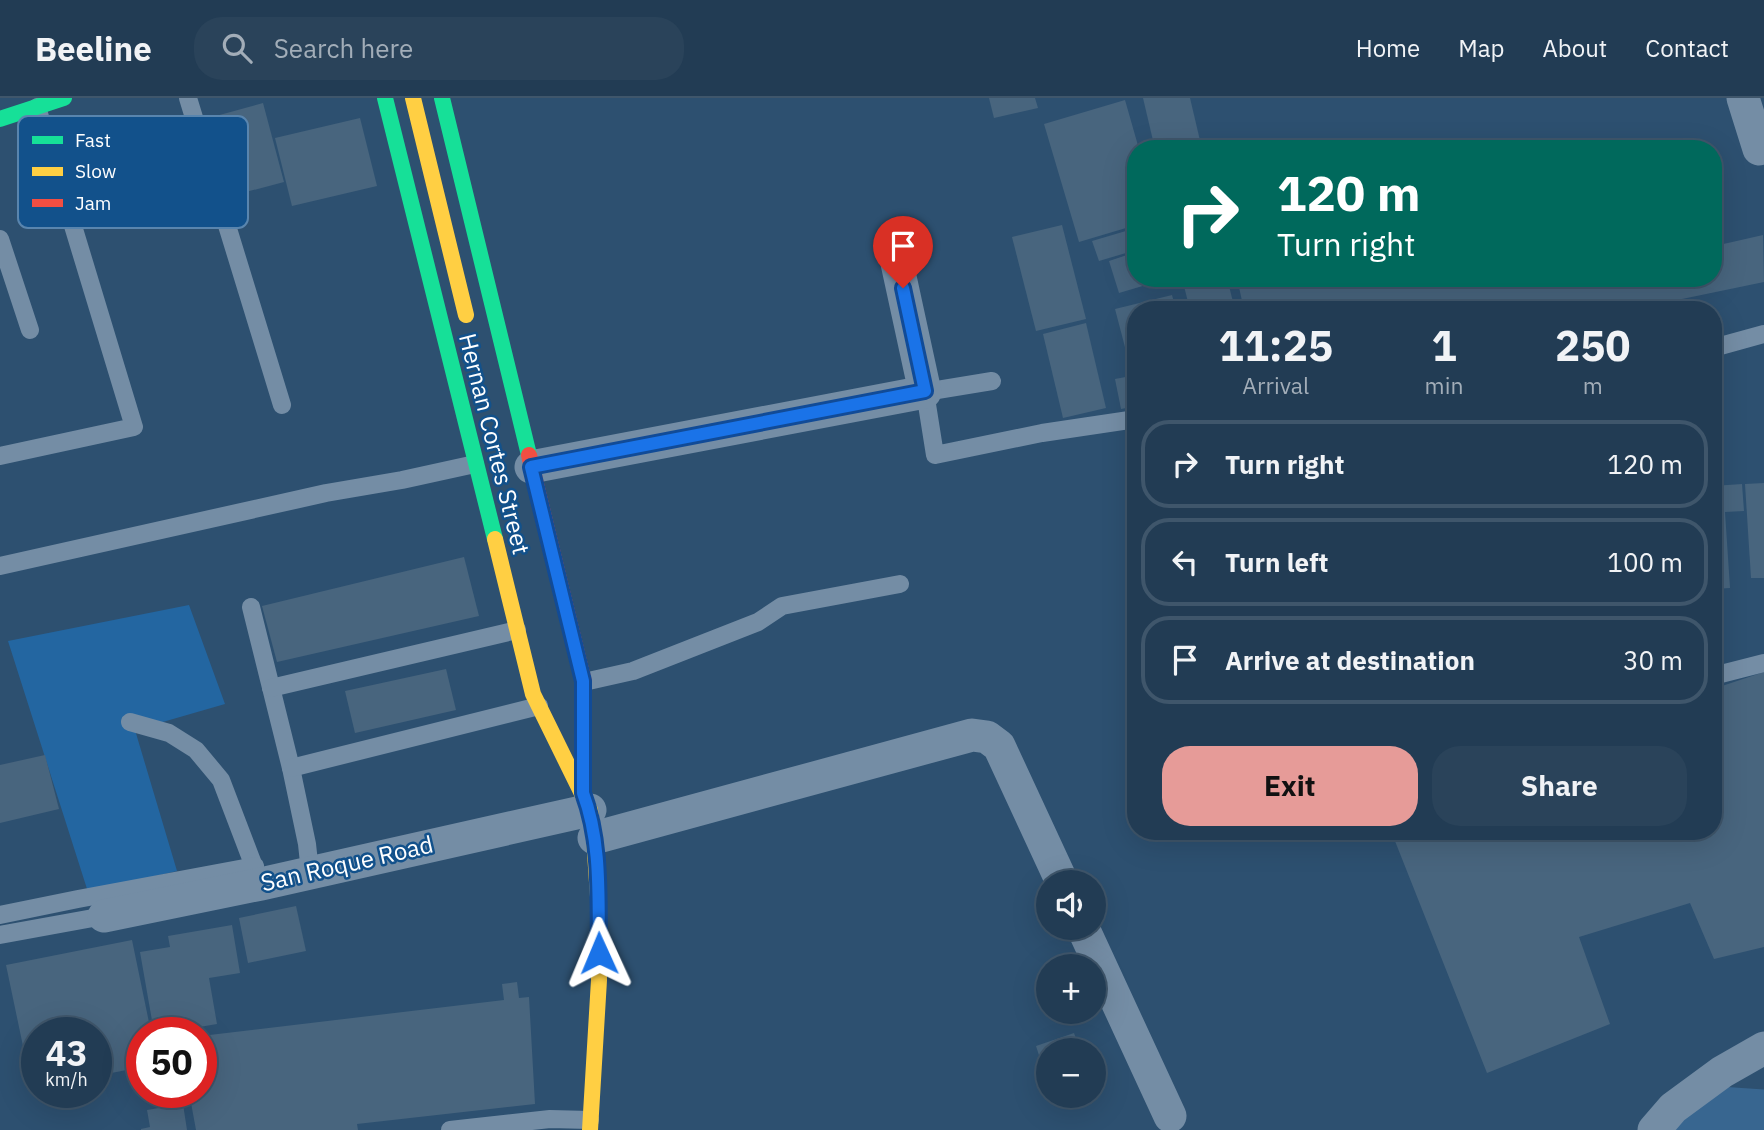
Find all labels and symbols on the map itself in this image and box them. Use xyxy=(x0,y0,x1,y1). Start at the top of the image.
legend xyxy=(18,116,248,228)
text: Fast xyxy=(75,128,111,152)
text: Slow xyxy=(75,159,116,183)
text: Jam xyxy=(75,191,111,215)
pin xyxy=(873,216,933,288)
street label: Hernan Cortes Street xyxy=(452,330,538,558)
street label: San Roque Road xyxy=(257,828,436,898)
position arrow xyxy=(562,916,636,990)
speed limit sign: 50 xyxy=(126,1017,217,1108)

